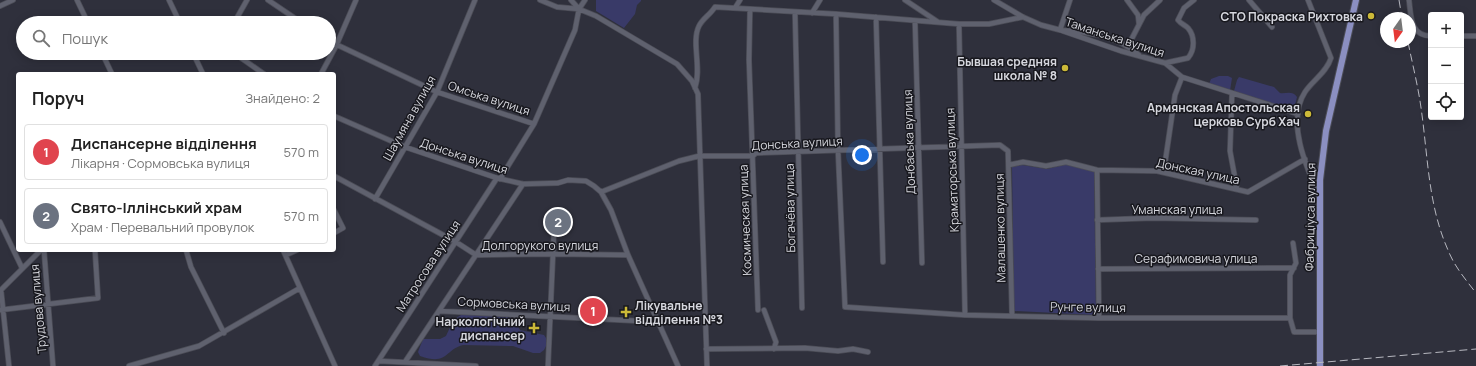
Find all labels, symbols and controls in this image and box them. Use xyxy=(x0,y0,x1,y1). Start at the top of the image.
place label: СТО Покраска Рихтовка xyxy=(1221,8,1363,25)
marker: СТО Покраска Рихтовка xyxy=(1366,11,1376,21)
north arrow xyxy=(1380,12,1416,48)
map controls xyxy=(1428,12,1464,120)
button: + xyxy=(1428,12,1464,48)
street label: Таманська вулиця xyxy=(1063,13,1167,61)
search box xyxy=(16,16,336,60)
icon: search xyxy=(30,27,52,49)
text: Пошук xyxy=(62,28,108,49)
button: − xyxy=(1428,48,1464,84)
place label: Бывшая средняя школа № 8 xyxy=(957,53,1057,84)
marker: Бывшая средняя школа № 8 xyxy=(1060,63,1070,73)
street label: Шаумяна вулиця xyxy=(379,72,439,164)
street label: Омська вулиця xyxy=(446,77,532,119)
button: locate xyxy=(1428,84,1464,120)
text: Поруч xyxy=(32,87,84,110)
text: Знайдено: 2 xyxy=(245,89,320,107)
street label: Донбаська вулиця xyxy=(899,89,919,195)
place label: Армянская Апостольская церковь Сурб Хач xyxy=(1147,99,1300,130)
street label: Краматорська вулиця xyxy=(941,108,963,232)
marker: Армянская Апостольская церковь Сурб Хач xyxy=(1303,109,1313,119)
street label: Донська вулиця xyxy=(751,132,843,154)
text: Диспансерне відділення xyxy=(71,133,257,154)
street label: Донська вулиця xyxy=(418,134,510,178)
text: 1 xyxy=(43,143,49,161)
text: 570 m xyxy=(283,143,319,161)
your location xyxy=(852,145,872,165)
text: Лікарня · Сормовська вулиця xyxy=(71,154,250,172)
street label: Донская улица xyxy=(1155,154,1241,188)
street label: Богачёва улица xyxy=(781,163,799,253)
street label: Фабриціуса вулиця xyxy=(1301,163,1319,271)
street label: Космическая улица xyxy=(735,164,755,276)
street label: Малашенко вулиця xyxy=(991,173,1009,283)
text: Свято-Іллінський храм xyxy=(71,197,242,218)
street label: Уманская улица xyxy=(1131,201,1223,218)
text: 2 xyxy=(42,207,50,225)
text: 570 m xyxy=(283,207,319,225)
pin: 2 xyxy=(545,207,571,237)
street label: Матросова вулиця xyxy=(392,217,464,315)
text: Храм · Перевальний провулок xyxy=(71,218,254,236)
street label: Долгорукого вулиця xyxy=(482,237,598,254)
street label: Серафимовича улица xyxy=(1135,250,1257,267)
street label: Трудова вулиця xyxy=(26,264,50,354)
street label: Сормовська вулиця xyxy=(457,293,571,315)
pin: 1 xyxy=(580,296,606,326)
place label: Лікувальне відділення №3 xyxy=(635,297,723,328)
street label: Рунге вулиця xyxy=(1050,298,1126,316)
marker: Лікувальне відділення №3 xyxy=(620,306,632,318)
place label: Наркологічний диспансер xyxy=(436,313,525,344)
marker: Наркологічний диспансер xyxy=(528,322,540,334)

